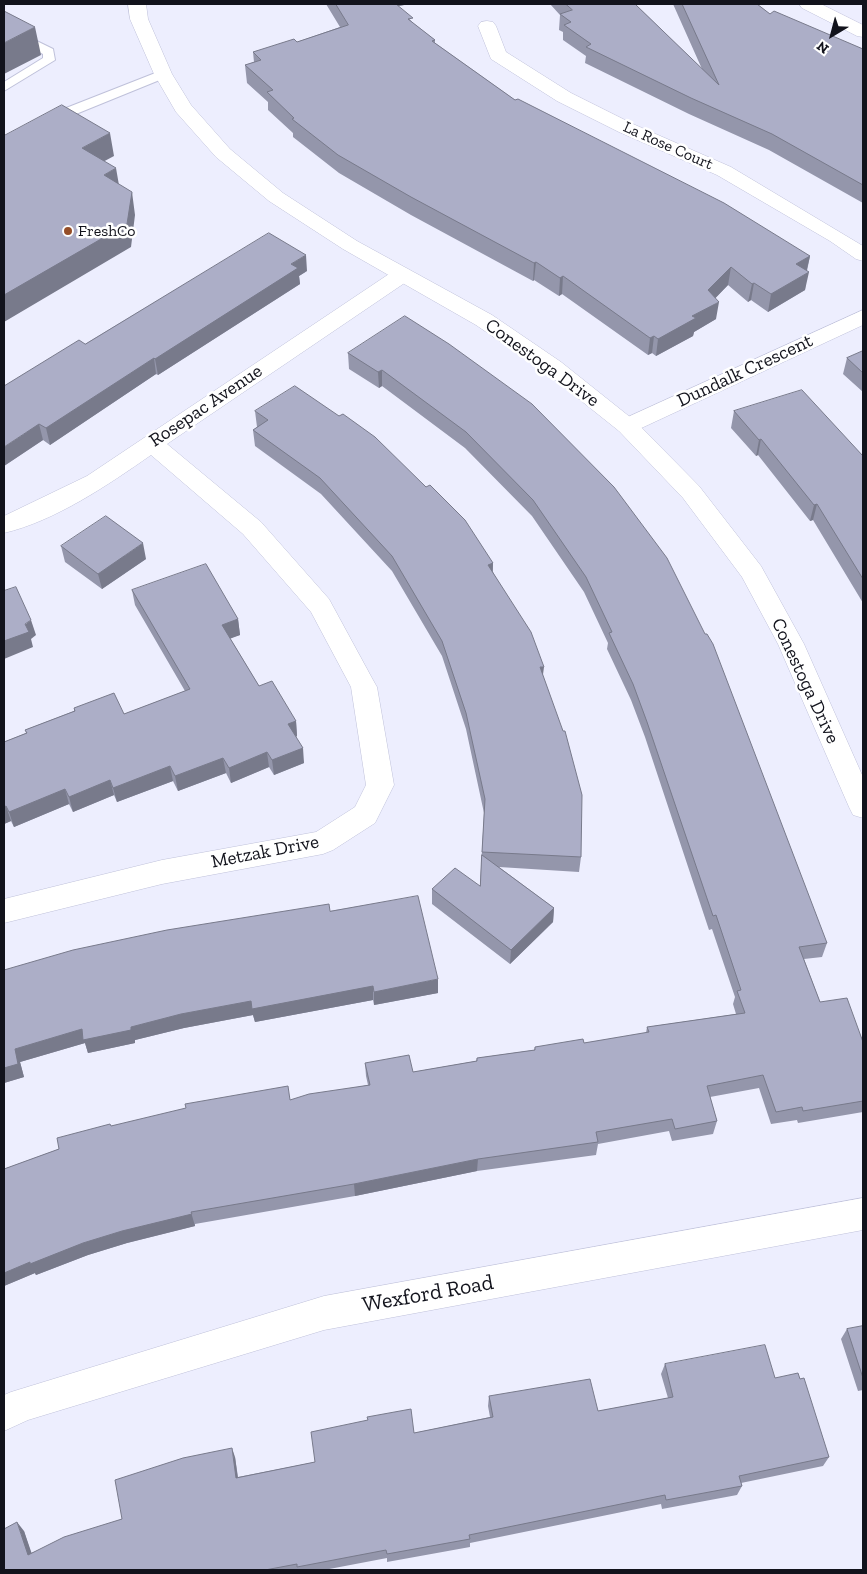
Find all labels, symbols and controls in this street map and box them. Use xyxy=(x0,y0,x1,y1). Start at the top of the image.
north arrow xyxy=(807,10,857,60)
text: N xyxy=(813,37,832,57)
street label: La Rose Court xyxy=(620,118,716,174)
place label: FreshCo xyxy=(78,221,135,241)
marker: FreshCo xyxy=(62,225,74,237)
street label: Conestoga Drive xyxy=(480,314,604,412)
street label: Dundalk Crescent xyxy=(674,330,816,412)
street label: Rosepac Avenue xyxy=(145,360,267,452)
street label: Conestoga Drive xyxy=(766,615,844,747)
street label: Metzak Drive xyxy=(209,830,321,874)
street label: Wexford Road xyxy=(360,1269,496,1319)

